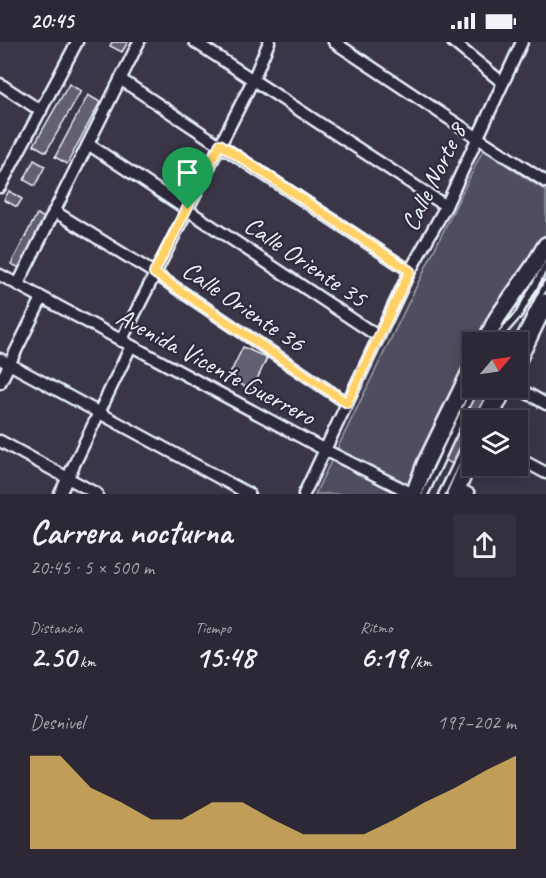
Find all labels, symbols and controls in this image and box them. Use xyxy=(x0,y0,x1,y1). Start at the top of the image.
text: 20:45 xyxy=(30,7,74,35)
street label: Calle Norte 8 xyxy=(393,116,475,236)
pin xyxy=(162,147,213,209)
icon: arrive xyxy=(171,156,204,189)
street label: Calle Oriente 35 xyxy=(238,208,375,315)
street label: Calle Oriente 36 xyxy=(176,253,313,360)
street label: Avenida Vicente Guerrero xyxy=(111,300,322,434)
north arrow xyxy=(462,332,528,398)
map controls xyxy=(462,332,528,476)
button: layers xyxy=(462,410,528,476)
text: Carrera nocturna xyxy=(30,511,232,553)
button: share xyxy=(453,514,516,577)
text: 20:45 · 5 × 500 m xyxy=(30,555,154,580)
text: Distancia xyxy=(30,618,83,638)
text: Tiempo xyxy=(195,618,231,638)
text: Ritmo xyxy=(360,618,392,638)
text: 2.50 xyxy=(30,638,76,676)
text: 15:48 xyxy=(195,638,254,676)
text: 6:19 xyxy=(360,638,407,676)
text: km xyxy=(76,652,95,672)
text: /km xyxy=(407,652,432,672)
text: Desnivel xyxy=(30,710,84,735)
text: 197–202 m xyxy=(437,710,516,735)

